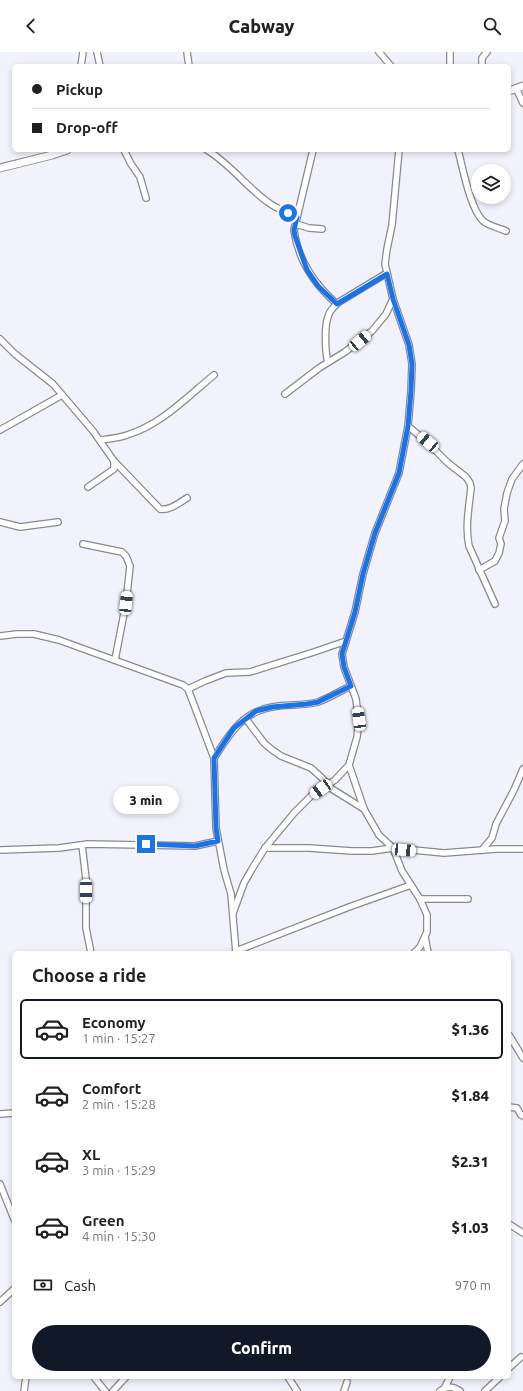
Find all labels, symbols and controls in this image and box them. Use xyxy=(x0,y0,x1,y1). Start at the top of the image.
icon: back xyxy=(20,15,42,37)
icon: search xyxy=(481,15,503,37)
text: Cabway xyxy=(229,16,294,36)
text: Pickup xyxy=(56,81,103,98)
text: Drop-off xyxy=(56,119,118,136)
map controls xyxy=(471,164,511,204)
button: layers xyxy=(471,164,511,204)
route start xyxy=(279,204,297,222)
car xyxy=(347,329,373,353)
car xyxy=(415,430,441,454)
car xyxy=(119,590,133,616)
car xyxy=(351,706,367,732)
car xyxy=(308,777,334,801)
callout: 3 min xyxy=(113,786,179,814)
text: 3 min xyxy=(129,793,163,807)
route end xyxy=(137,835,155,853)
car xyxy=(392,843,416,857)
car xyxy=(80,879,92,903)
text: Choose a ride xyxy=(32,965,146,985)
icon: car xyxy=(34,1011,70,1047)
text: Economy xyxy=(82,1014,146,1031)
text: $1.36 xyxy=(451,1021,489,1038)
text: 1 min · 15:27 xyxy=(82,1031,156,1045)
icon: car xyxy=(34,1077,70,1113)
text: Comfort xyxy=(82,1080,141,1097)
text: $1.84 xyxy=(451,1087,489,1104)
text: 2 min · 15:28 xyxy=(82,1097,156,1111)
icon: car xyxy=(34,1143,70,1179)
text: XL xyxy=(82,1146,100,1163)
text: $2.31 xyxy=(451,1153,489,1170)
text: 3 min · 15:29 xyxy=(82,1163,156,1177)
icon: car xyxy=(34,1209,70,1245)
text: Green xyxy=(82,1212,124,1229)
text: $1.03 xyxy=(451,1219,489,1236)
text: 4 min · 15:30 xyxy=(82,1229,156,1243)
icon: cash xyxy=(32,1274,54,1296)
text: Cash xyxy=(64,1277,96,1294)
text: 970 m xyxy=(455,1278,491,1292)
button: Confirm xyxy=(32,1325,491,1371)

